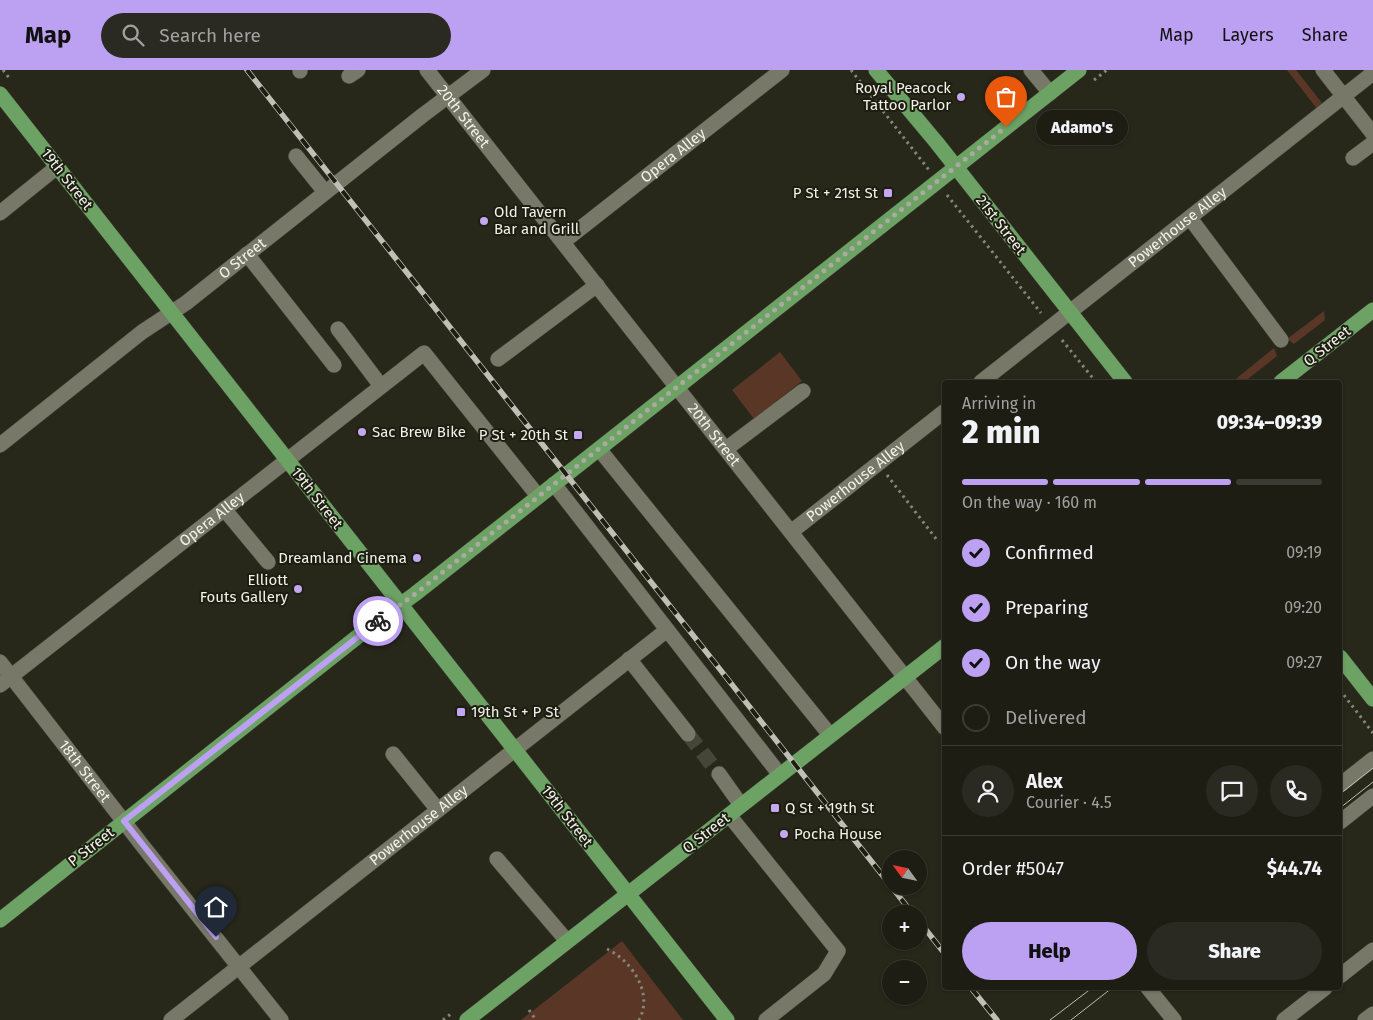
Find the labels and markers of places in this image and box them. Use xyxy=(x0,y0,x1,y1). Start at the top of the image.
pin xyxy=(985,76,1027,127)
place label: Royal Peacock Tattoo Parlor xyxy=(855,79,951,114)
marker: Royal Peacock Tattoo Parlor xyxy=(955,91,967,103)
callout: Adamo's xyxy=(1036,110,1128,144)
place label: P St + 21st St xyxy=(793,184,879,202)
marker: P St + 21st St xyxy=(882,187,894,199)
place label: Old Tavern Bar and Grill xyxy=(494,203,580,238)
marker: Old Tavern Bar and Grill xyxy=(478,215,490,227)
place label: Sac Brew Bike xyxy=(372,423,466,441)
marker: Sac Brew Bike xyxy=(356,426,368,438)
place label: P St + 20th St xyxy=(479,426,569,444)
marker: P St + 20th St xyxy=(572,429,584,441)
place label: Dreamland Cinema xyxy=(278,549,407,567)
marker: Dreamland Cinema xyxy=(411,552,423,564)
place label: Elliott Fouts Gallery xyxy=(200,571,289,606)
marker: Elliott Fouts Gallery xyxy=(292,583,304,595)
place label: 19th St + P St xyxy=(471,703,559,721)
marker: 19th St + P St xyxy=(455,706,467,718)
place label: Q St + 19th St xyxy=(785,799,875,817)
marker: Q St + 19th St xyxy=(769,802,781,814)
place label: Pocha House xyxy=(794,825,882,843)
marker: Pocha House xyxy=(778,828,790,840)
pin xyxy=(195,886,237,937)

